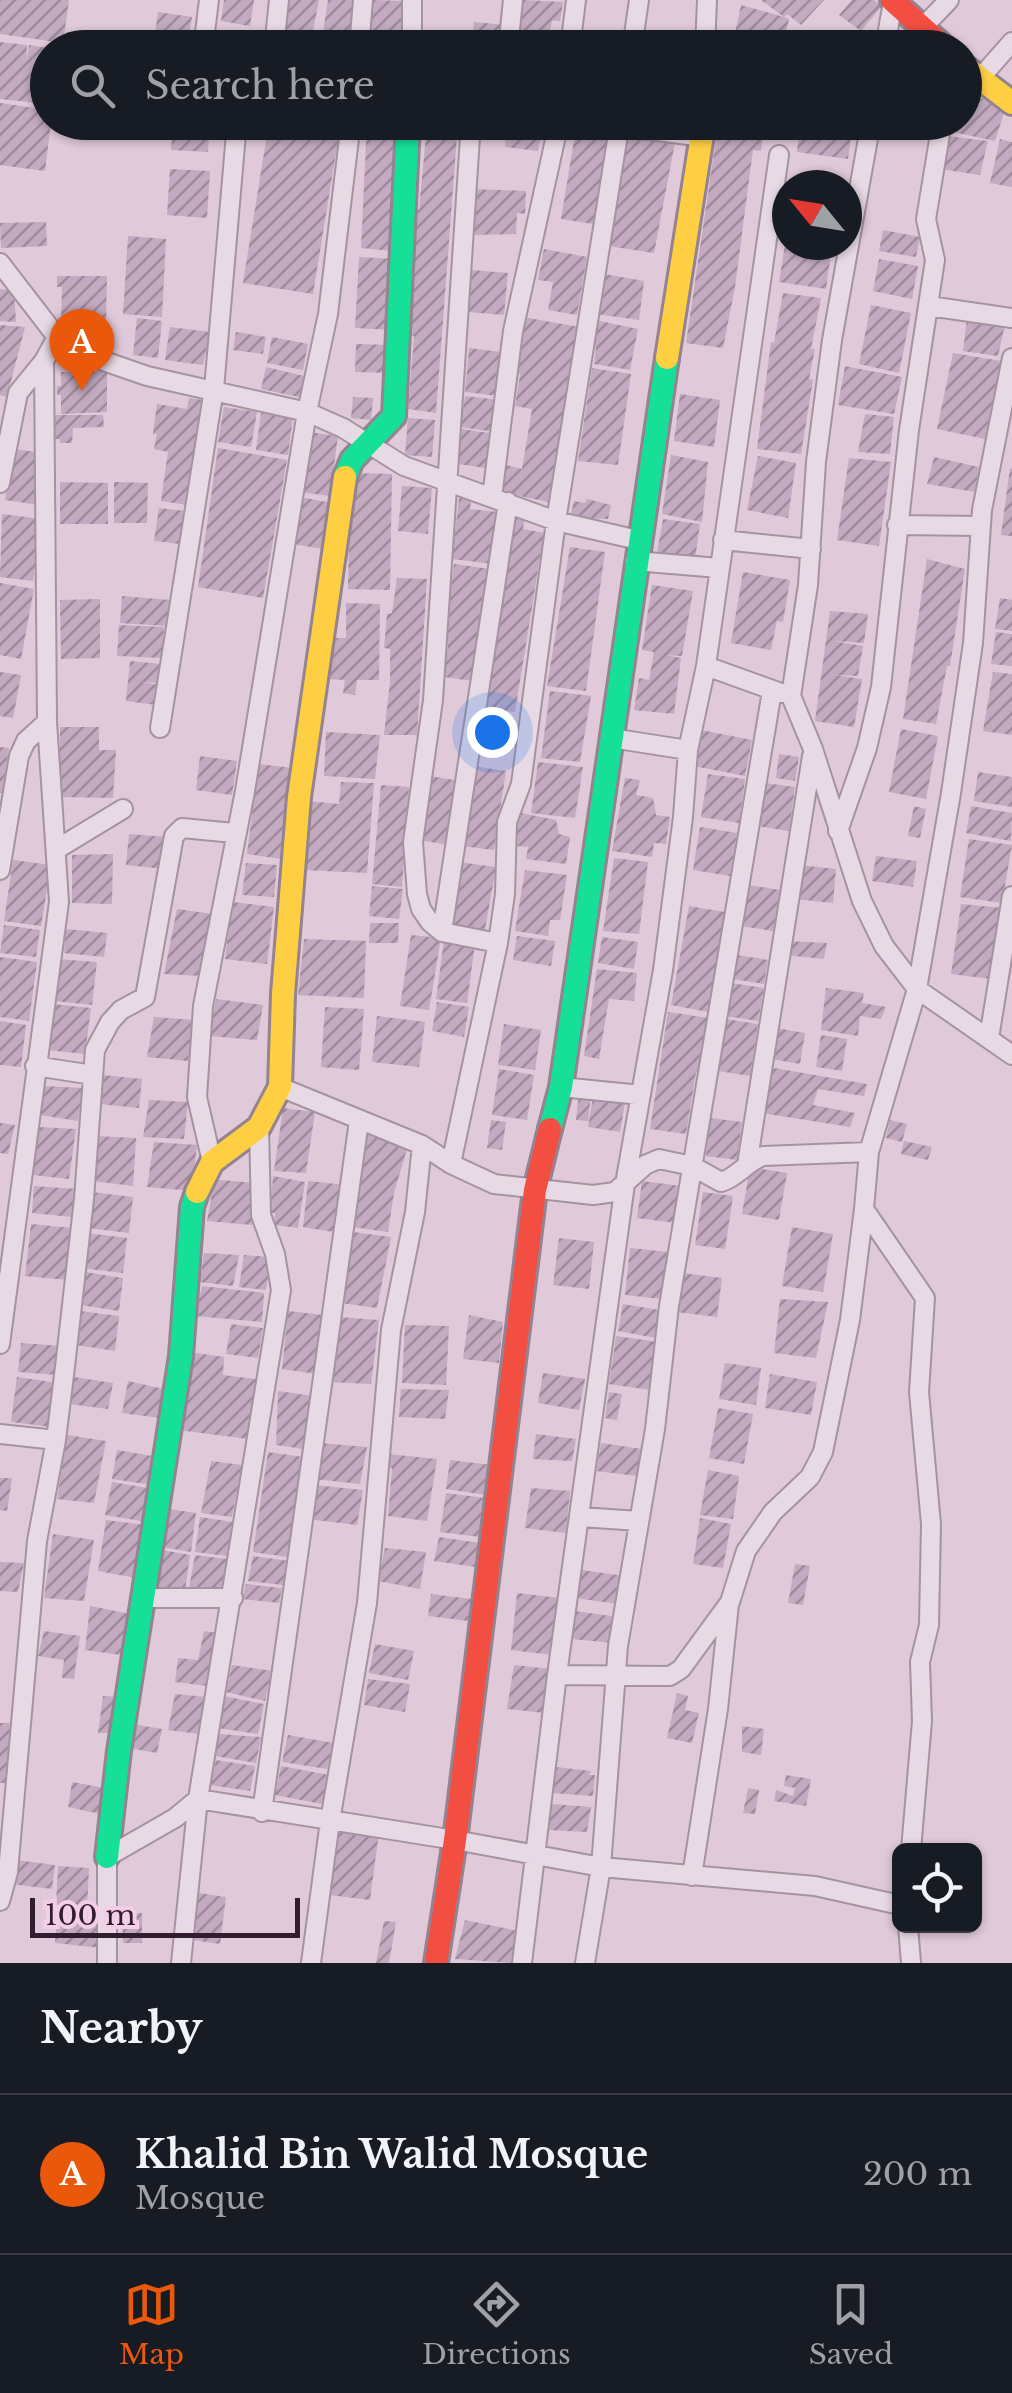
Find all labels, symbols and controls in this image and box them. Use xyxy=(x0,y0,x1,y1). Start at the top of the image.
search box xyxy=(30,30,982,140)
icon: search xyxy=(65,58,120,113)
text: Search here xyxy=(145,62,375,109)
north arrow xyxy=(772,170,862,260)
pin: A xyxy=(49,308,114,391)
your location xyxy=(467,707,518,758)
map controls xyxy=(892,1843,982,1933)
button: locate xyxy=(892,1843,982,1933)
scale bar xyxy=(30,1893,300,1938)
text: 100 m xyxy=(45,1898,136,1933)
text: Nearby xyxy=(40,2002,203,2054)
text: Khalid Bin Walid Mosque xyxy=(135,2131,648,2178)
text: A xyxy=(60,2154,85,2194)
text: 200 m xyxy=(863,2154,972,2194)
text: Mosque xyxy=(135,2178,265,2218)
tab: Map xyxy=(119,2277,184,2372)
tab: Directions xyxy=(422,2277,571,2372)
tab: Saved xyxy=(809,2277,893,2372)

